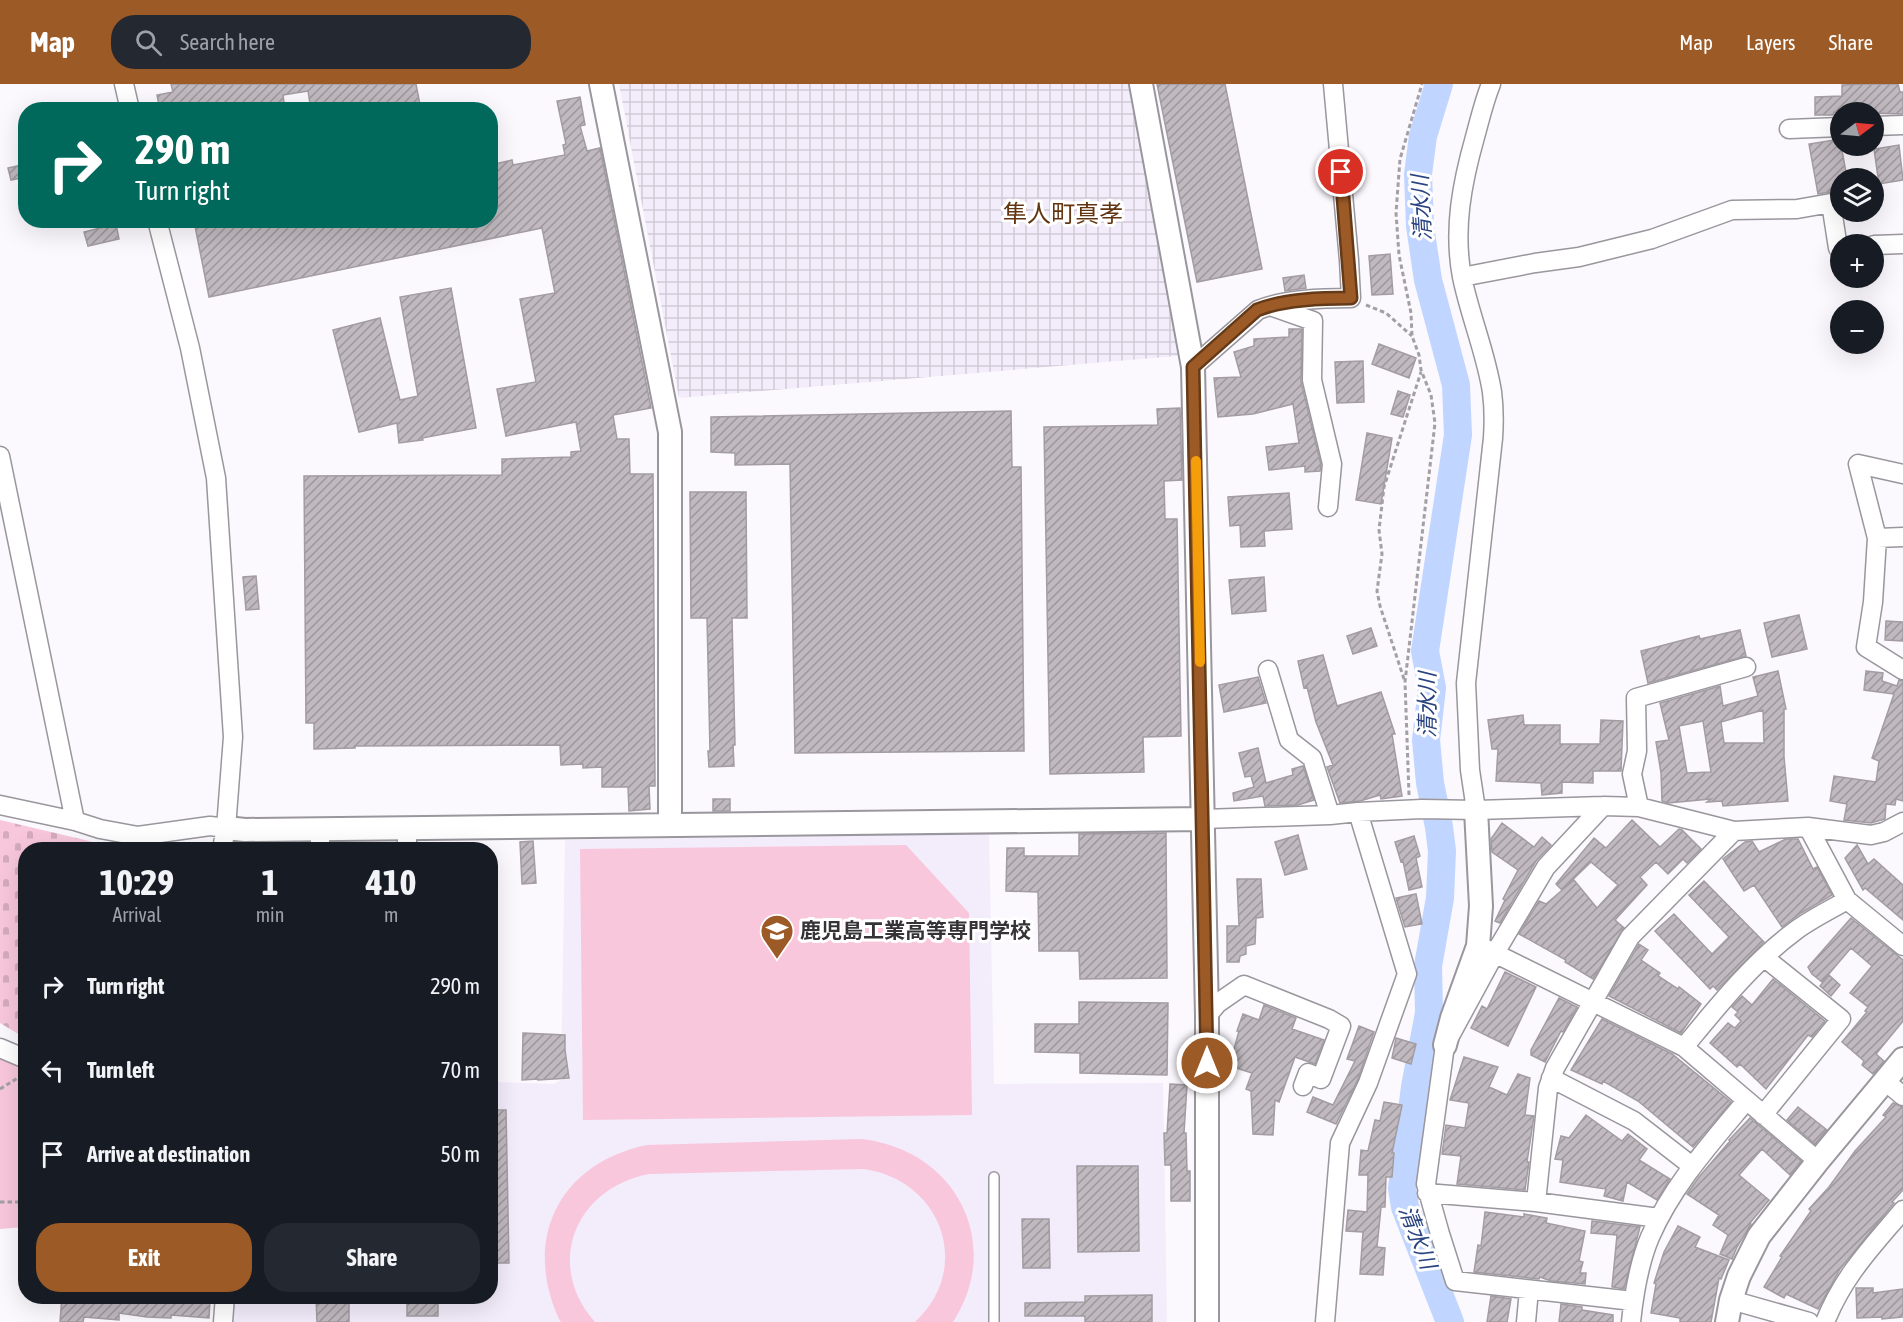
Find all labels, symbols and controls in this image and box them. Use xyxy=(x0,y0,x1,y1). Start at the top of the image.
search box xyxy=(111,15,531,69)
text: Map xyxy=(30,26,75,58)
icon: search xyxy=(132,26,165,59)
text: Search here xyxy=(180,29,275,55)
text: Map xyxy=(1679,30,1713,54)
text: Layers xyxy=(1746,30,1796,54)
text: Share xyxy=(1829,30,1873,54)
north arrow xyxy=(1830,102,1884,156)
map controls xyxy=(1830,102,1884,354)
text: 290 m xyxy=(135,125,230,173)
icon: right xyxy=(36,126,114,204)
pin xyxy=(1315,146,1366,197)
icon: arrive xyxy=(1324,155,1357,188)
button: layers xyxy=(1830,168,1884,222)
water label: 清水川 xyxy=(1406,172,1436,242)
text: Turn right xyxy=(135,175,230,206)
district label: 隼人町真孝 xyxy=(1003,200,1123,227)
button: + xyxy=(1830,234,1884,288)
button: − xyxy=(1830,300,1884,354)
water label: 清水川 xyxy=(1414,670,1440,738)
text: 10:29 xyxy=(99,861,174,903)
text: 1 xyxy=(262,861,278,903)
text: 410 xyxy=(366,861,417,903)
text: Arrival xyxy=(112,903,161,926)
text: min xyxy=(256,903,284,926)
text: m xyxy=(384,903,398,926)
school or university icon: 鹿児島工業高等専門学校 xyxy=(759,913,795,960)
place label: 鹿児島工業高等専門学校 xyxy=(800,918,1031,942)
icon: right xyxy=(36,970,69,1003)
text: Turn right xyxy=(87,973,164,999)
text: 290 m xyxy=(430,973,480,999)
position arrow xyxy=(1175,1031,1239,1095)
icon: left xyxy=(36,1054,69,1087)
text: Turn left xyxy=(87,1057,154,1083)
text: 70 m xyxy=(440,1057,480,1083)
icon: arrive xyxy=(36,1138,69,1171)
text: Arrive at destination xyxy=(87,1141,250,1167)
text: 50 m xyxy=(440,1141,480,1167)
water label: 清水川 xyxy=(1394,1202,1443,1274)
button: Exit xyxy=(36,1223,252,1292)
button: Share xyxy=(264,1223,480,1292)

